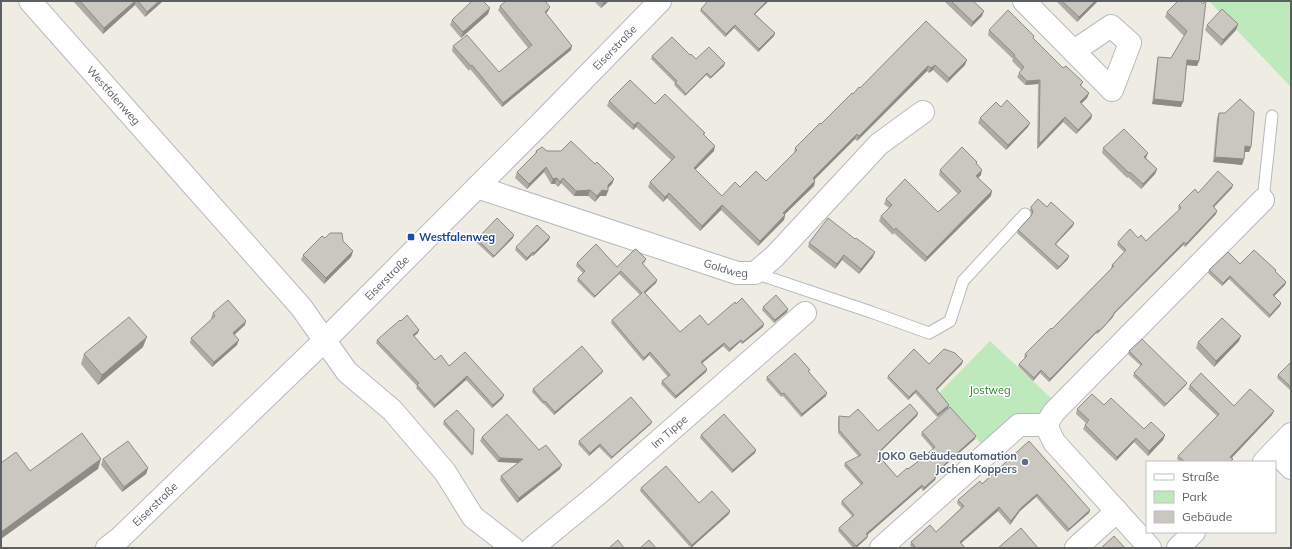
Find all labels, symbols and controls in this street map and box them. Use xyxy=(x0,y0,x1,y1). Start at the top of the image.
street label: Eiserstraße xyxy=(590,22,640,73)
street label: Westfalenweg xyxy=(84,63,143,128)
place label: Westfalenweg xyxy=(419,230,495,244)
marker: Westfalenweg xyxy=(406,232,416,242)
street label: Eiserstraße xyxy=(362,253,412,303)
street label: Goldweg xyxy=(702,255,748,280)
park label: Jostweg xyxy=(969,383,1011,397)
street label: Im Tippe xyxy=(648,412,690,451)
place label: JOKO Gebäudeautomation Jochen Koppers xyxy=(878,449,1017,476)
marker: JOKO Gebäudeautomation Jochen Koppers xyxy=(1020,457,1030,467)
legend xyxy=(1146,461,1276,533)
text: Straße xyxy=(1182,469,1219,484)
street label: Eiserstraße xyxy=(129,479,180,529)
text: Park xyxy=(1182,489,1208,504)
text: Gebäude xyxy=(1182,509,1232,524)

